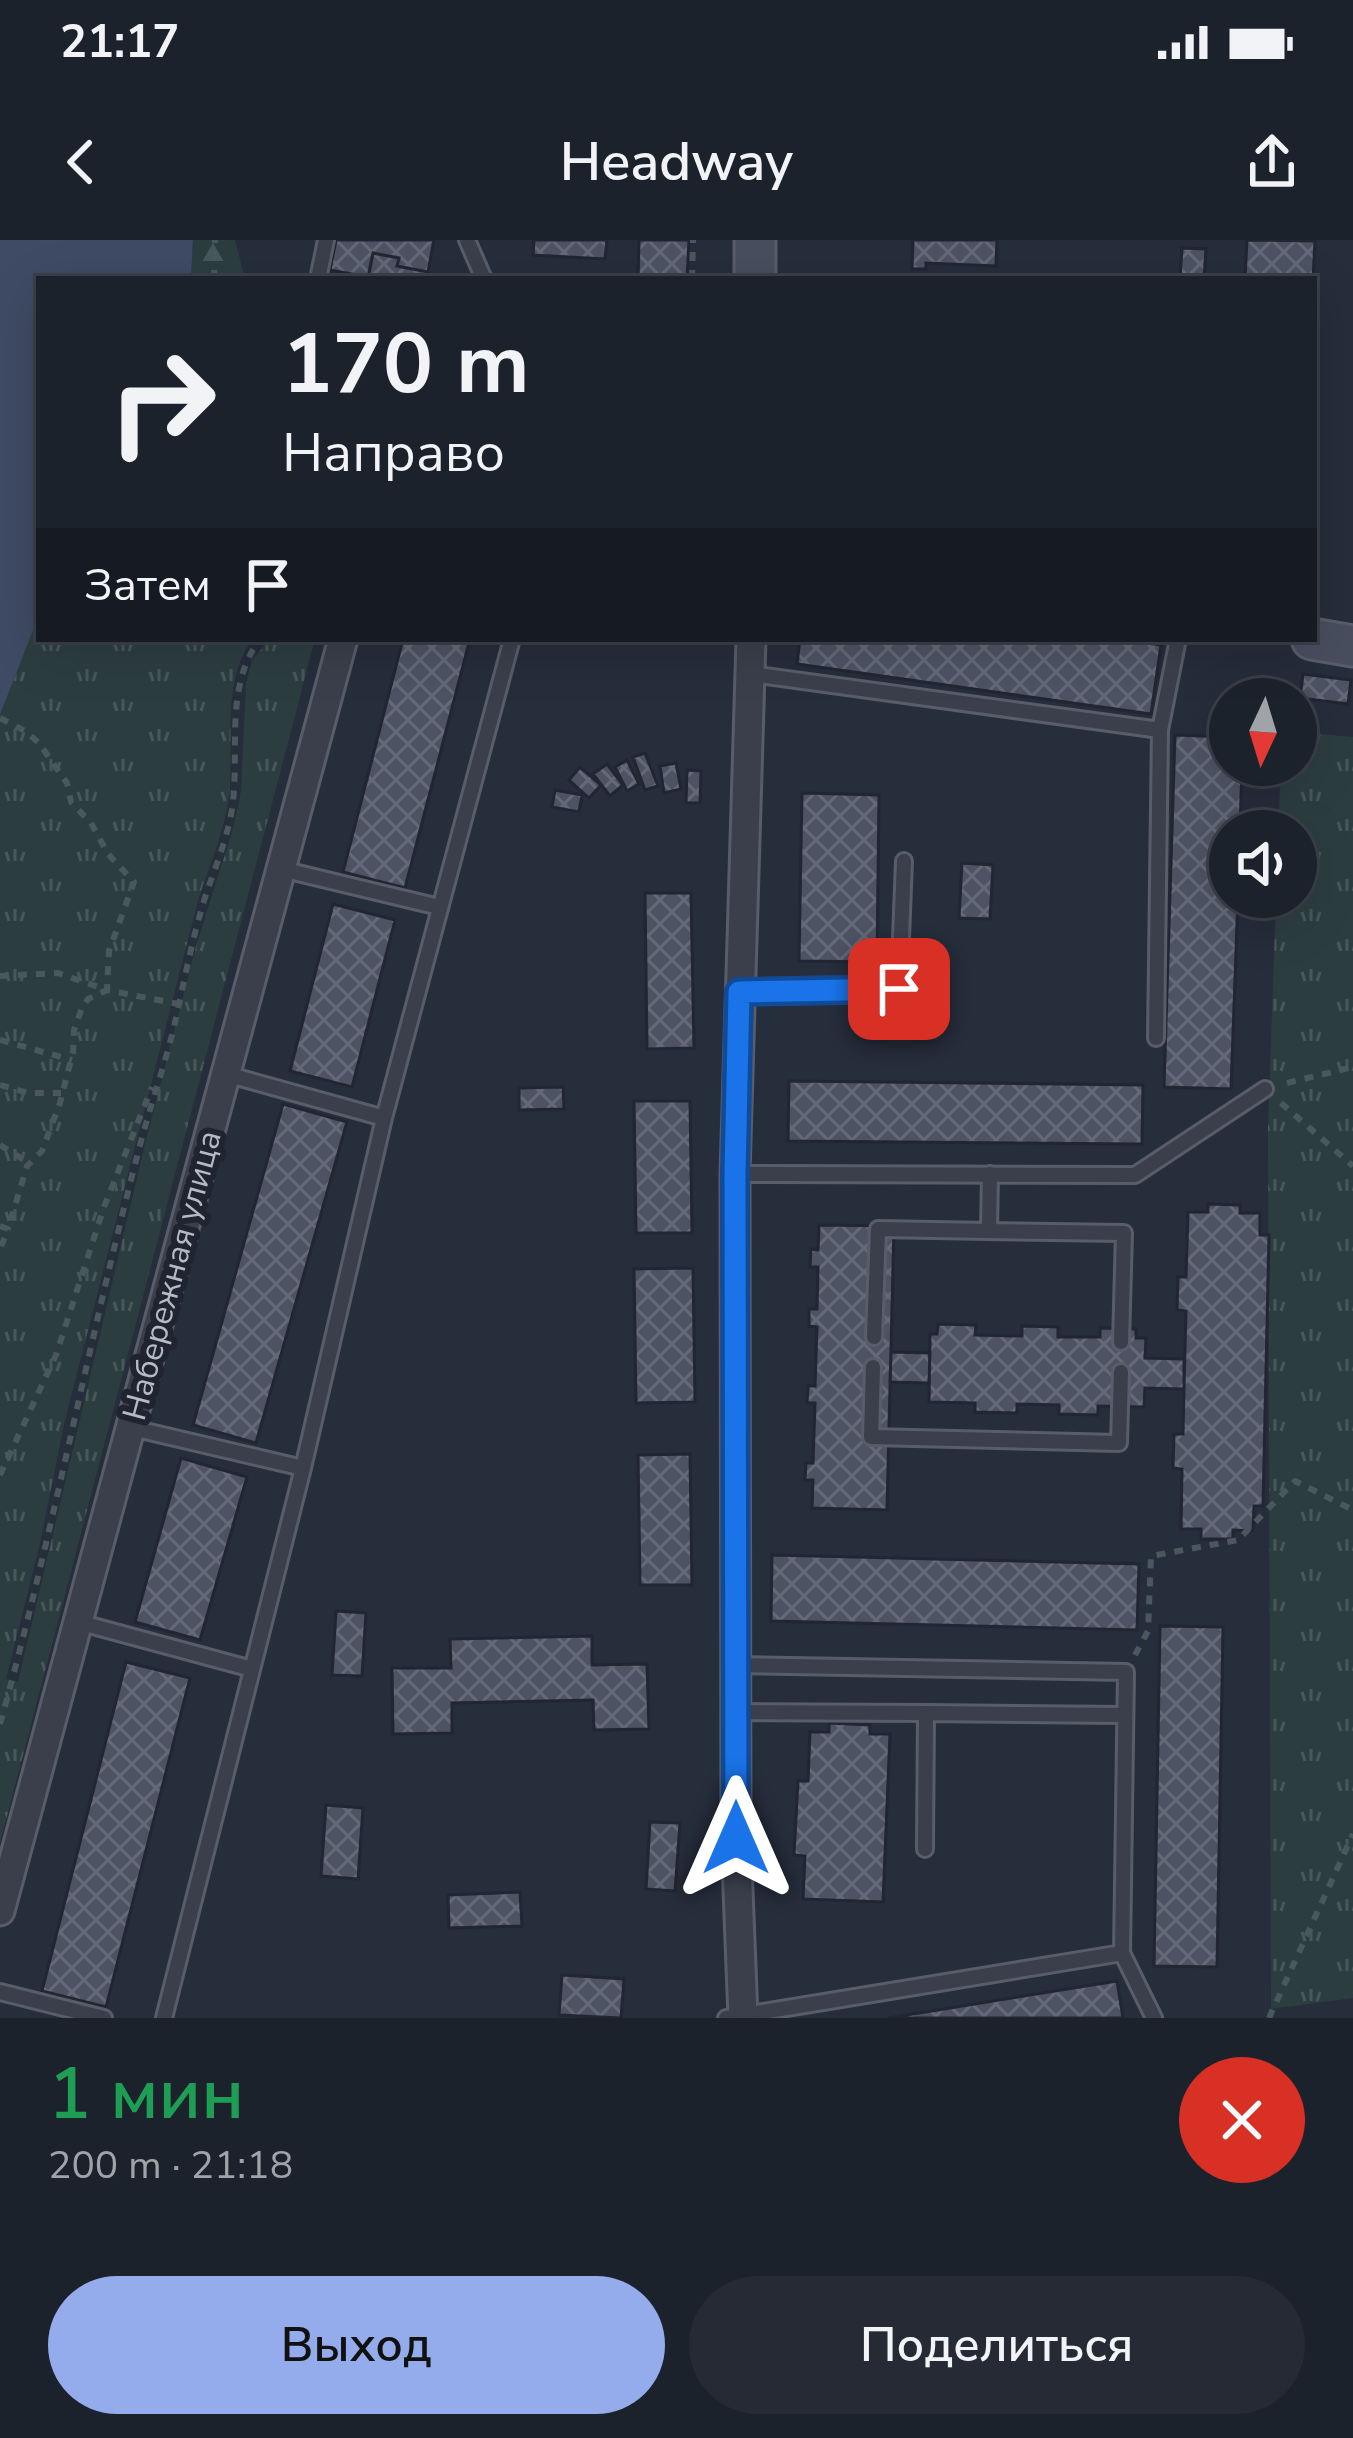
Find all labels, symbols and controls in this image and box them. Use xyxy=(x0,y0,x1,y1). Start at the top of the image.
text: 21:17 xyxy=(60,12,179,73)
text: Headway xyxy=(560,125,793,199)
icon: back xyxy=(48,129,114,195)
icon: share xyxy=(1239,129,1305,195)
text: 170 m xyxy=(282,307,530,422)
icon: right xyxy=(84,324,240,480)
text: Направо xyxy=(282,416,505,490)
icon: arrive xyxy=(235,552,301,618)
text: Затем xyxy=(84,555,211,616)
north arrow xyxy=(1209,678,1317,786)
map controls xyxy=(1209,678,1317,918)
button: sound xyxy=(1209,810,1317,918)
pin xyxy=(848,938,950,1040)
icon: arrive xyxy=(866,956,932,1022)
street label: Набережная улица xyxy=(112,1125,233,1425)
position arrow xyxy=(673,1775,799,1901)
text: 1 мин xyxy=(48,2045,244,2143)
button: close xyxy=(1179,2057,1305,2183)
text: 200 m · 21:18 xyxy=(48,2139,293,2192)
button: Выход xyxy=(48,2276,665,2414)
button: Поделиться xyxy=(689,2276,1305,2414)

